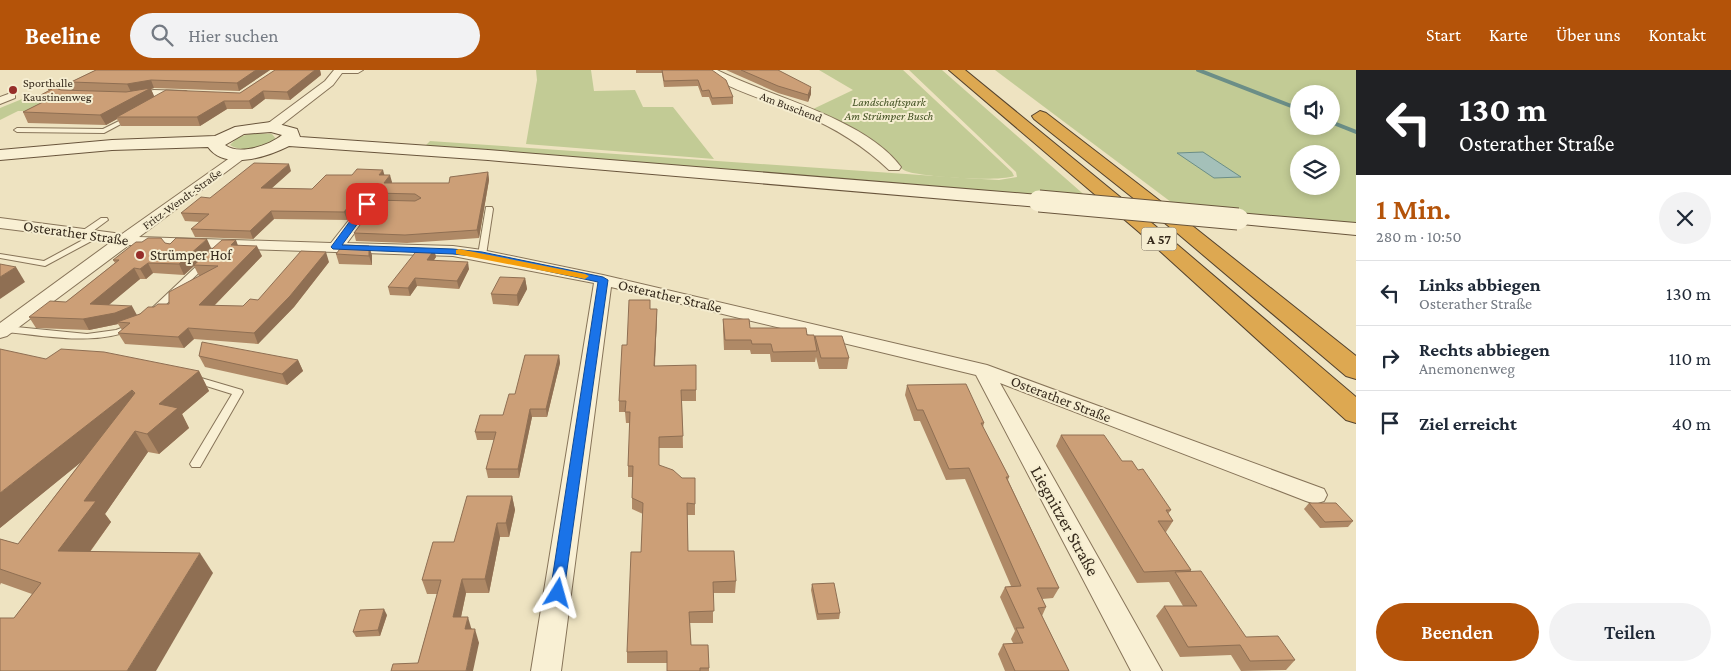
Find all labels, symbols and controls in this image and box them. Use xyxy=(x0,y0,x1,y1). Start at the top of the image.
search box xyxy=(130,13,480,58)
icon: search xyxy=(148,21,176,49)
text: Beeline xyxy=(25,22,100,49)
text: Hier suchen xyxy=(188,25,279,46)
text: Start xyxy=(1426,25,1461,45)
text: Karte xyxy=(1489,25,1528,45)
text: Über uns xyxy=(1556,25,1621,45)
text: Kontakt xyxy=(1649,25,1706,45)
place label: Sporthalle Kaustinenweg xyxy=(23,76,92,104)
marker: Sporthalle Kaustinenweg xyxy=(7,84,19,96)
map controls xyxy=(1290,85,1340,195)
button: sound xyxy=(1290,85,1340,135)
street label: Am Buschend xyxy=(758,89,825,126)
icon: left xyxy=(1376,90,1441,155)
text: 130 m xyxy=(1459,90,1547,129)
park label: Landschaftspark Am Strümper Busch xyxy=(844,95,934,123)
text: Osterather Straße xyxy=(1459,131,1615,156)
button: layers xyxy=(1290,145,1340,195)
street label: Fritz-Wendt-Straße xyxy=(140,166,224,232)
pin xyxy=(346,183,388,225)
icon: arrive xyxy=(353,190,381,218)
text: 1 Min. xyxy=(1376,192,1451,225)
button: close xyxy=(1659,192,1711,244)
street label: Osterather Straße xyxy=(22,218,130,248)
road number: A 57 xyxy=(1142,227,1176,250)
text: 280 m · 10:50 xyxy=(1376,228,1462,245)
place label: Strümper Hof xyxy=(150,247,233,264)
marker: Strümper Hof xyxy=(134,249,146,261)
text: Links abbiegen xyxy=(1419,274,1541,295)
street label: Osterather Straße xyxy=(617,276,724,316)
icon: left xyxy=(1376,279,1404,307)
text: 130 m xyxy=(1666,283,1711,304)
text: Osterather Straße xyxy=(1419,295,1532,312)
text: Rechts abbiegen xyxy=(1419,339,1550,360)
icon: right xyxy=(1376,344,1404,372)
text: 110 m xyxy=(1669,348,1711,369)
text: Anemonenweg xyxy=(1419,360,1515,377)
street label: Osterather Straße xyxy=(1009,373,1114,426)
icon: arrive xyxy=(1376,409,1404,437)
text: Ziel erreicht xyxy=(1419,413,1517,434)
text: 40 m xyxy=(1672,413,1711,434)
street label: Liegnitzer Straße xyxy=(1027,463,1103,580)
position arrow xyxy=(531,566,583,618)
button: Beenden xyxy=(1376,603,1539,661)
button: Teilen xyxy=(1549,603,1711,661)

